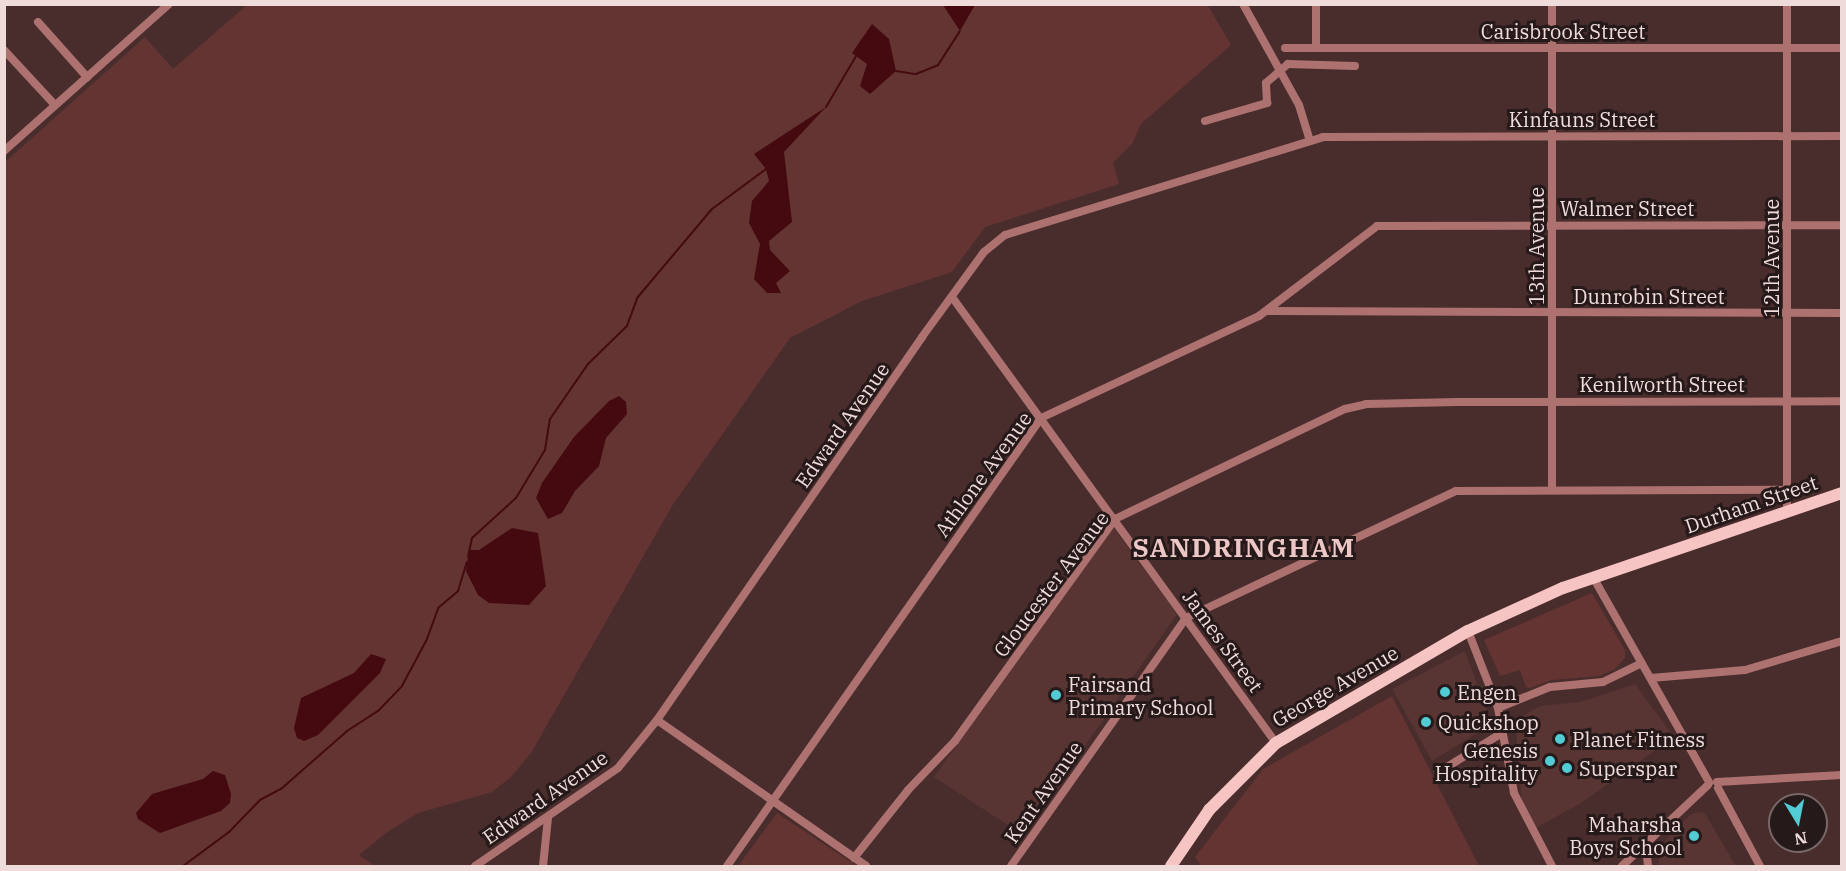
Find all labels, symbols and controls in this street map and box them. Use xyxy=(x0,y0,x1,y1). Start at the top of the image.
street label: Carisbrook Street xyxy=(1481,19,1645,43)
street label: Kinfauns Street xyxy=(1509,107,1655,131)
street label: 13th Avenue xyxy=(1524,187,1548,305)
street label: Walmer Street xyxy=(1560,196,1694,220)
street label: 12th Avenue xyxy=(1759,199,1783,317)
street label: Dunrobin Street xyxy=(1573,284,1725,308)
street label: Edward Avenue xyxy=(790,358,894,492)
street label: Kenilworth Street xyxy=(1579,372,1745,396)
street label: Athlone Avenue xyxy=(930,407,1036,541)
street label: Durham Street xyxy=(1682,470,1820,538)
street label: Gloucester Avenue xyxy=(988,506,1114,662)
district label: SANDRINGHAM xyxy=(1132,532,1356,564)
street label: James Street xyxy=(1178,585,1268,697)
street label: George Avenue xyxy=(1268,640,1402,732)
place label: Fairsand Primary School xyxy=(1068,672,1214,719)
place label: Engen xyxy=(1457,680,1517,704)
marker: Engen xyxy=(1438,685,1452,699)
marker: Fairsand Primary School xyxy=(1049,688,1063,702)
place label: Quickshop xyxy=(1438,710,1539,734)
marker: Quickshop xyxy=(1419,715,1433,729)
place label: Planet Fitness xyxy=(1572,727,1705,751)
marker: Planet Fitness xyxy=(1553,732,1567,746)
street label: Kent Avenue xyxy=(999,736,1087,848)
place label: Genesis Hospitality xyxy=(1435,738,1538,785)
street label: Edward Avenue xyxy=(478,745,612,849)
marker: Genesis Hospitality xyxy=(1543,754,1557,768)
place label: Superspar xyxy=(1579,756,1677,780)
marker: Superspar xyxy=(1560,761,1574,775)
north arrow xyxy=(1768,793,1828,853)
place label: Maharsha Boys School xyxy=(1569,813,1682,860)
text: N xyxy=(1793,828,1809,850)
marker: Maharsha Boys School xyxy=(1687,829,1701,843)

